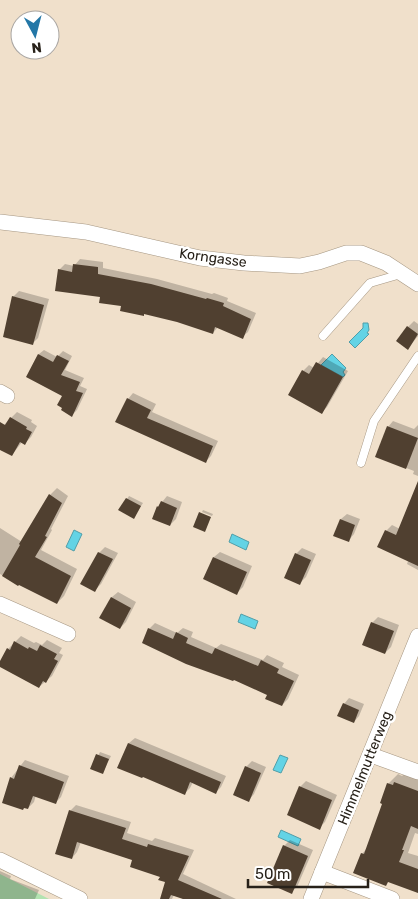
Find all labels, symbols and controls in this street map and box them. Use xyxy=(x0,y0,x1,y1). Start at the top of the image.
north arrow xyxy=(10,10,60,60)
text: N xyxy=(30,38,43,56)
street label: Korngasse xyxy=(178,245,248,271)
street label: Himmelmutterweg xyxy=(334,708,396,828)
scale bar xyxy=(248,856,368,888)
text: 50 m xyxy=(255,865,290,883)

